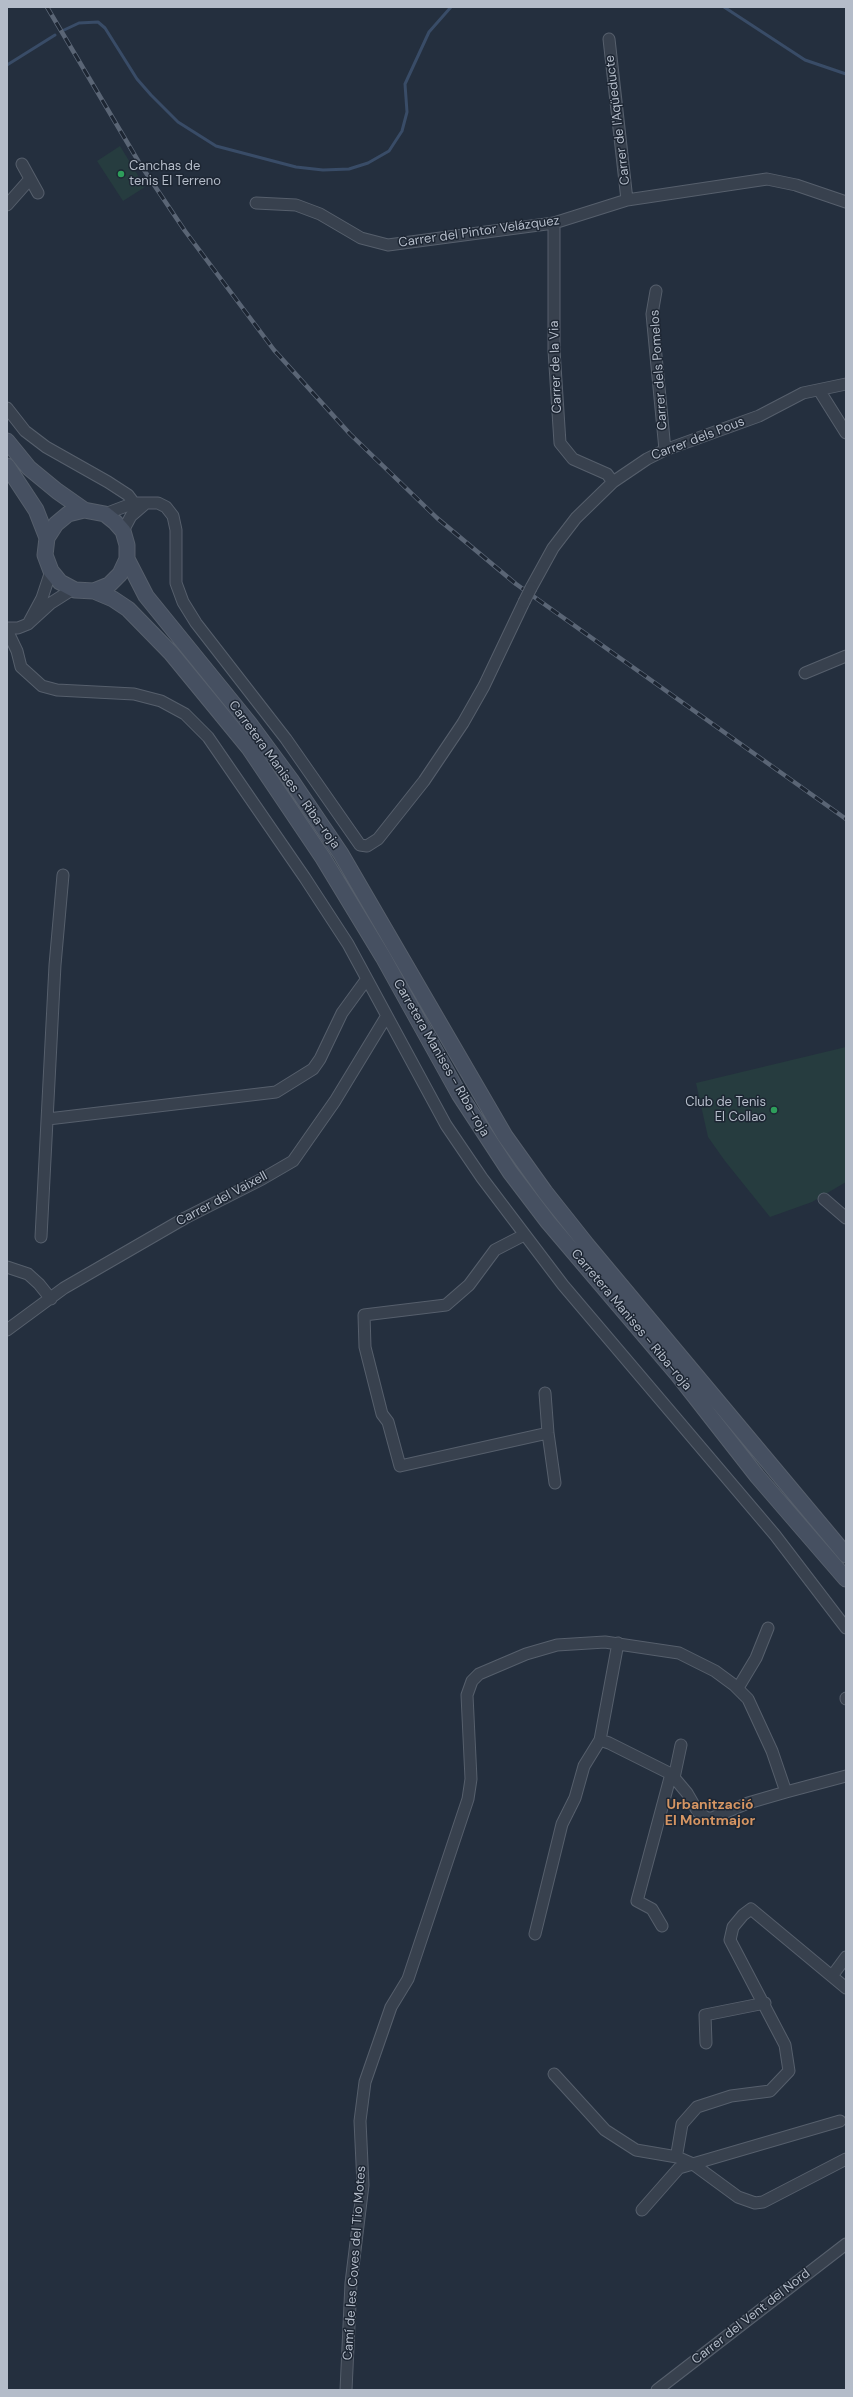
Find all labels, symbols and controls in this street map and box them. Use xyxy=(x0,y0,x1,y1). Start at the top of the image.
street label: Carrer de l'Aqüeducte xyxy=(602,54,634,186)
place label: Canchas de tenis El Terreno xyxy=(129,159,221,190)
marker: Canchas de tenis El Terreno xyxy=(116,169,126,179)
street label: Carrer del Pintor Velázquez xyxy=(397,213,561,251)
street label: Carrer dels Pomelos xyxy=(647,309,671,431)
street label: Carrer de la Via xyxy=(547,320,565,414)
street label: Carrer dels Pous xyxy=(649,414,747,464)
street label: Carretera Manises - Riba-roja xyxy=(225,698,343,852)
street label: Carretera Manises - Riba-roja xyxy=(389,977,493,1139)
place label: Club de Tenis El Collao xyxy=(685,1095,766,1126)
marker: Club de Tenis El Collao xyxy=(769,1105,779,1115)
street label: Carrer del Vaixell xyxy=(174,1168,270,1230)
street label: Carretera Manises - Riba-roja xyxy=(567,1246,695,1394)
district label: Urbanització El Montmajor xyxy=(665,1797,755,1830)
street label: Camí de les Coves del Tio Motes xyxy=(340,2165,370,2361)
street label: Carrer del Vent del Nord xyxy=(689,2266,813,2368)

